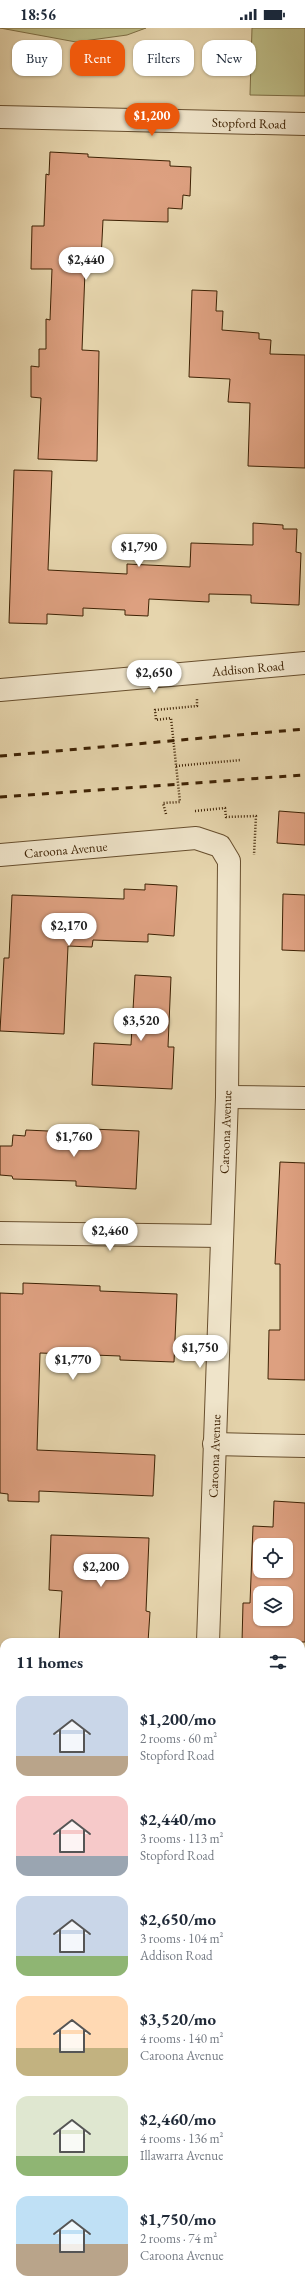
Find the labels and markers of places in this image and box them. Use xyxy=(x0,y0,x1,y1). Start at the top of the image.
pin: $1,200 xyxy=(119,103,185,137)
pin: $2,440 xyxy=(53,247,119,281)
pin: $1,790 xyxy=(106,534,172,568)
pin: $2,650 xyxy=(121,660,187,694)
pin: $2,170 xyxy=(36,913,102,947)
pin: $3,520 xyxy=(108,1008,174,1042)
pin: $1,760 xyxy=(41,1124,107,1158)
pin: $2,460 xyxy=(77,1218,143,1252)
pin: $1,750 xyxy=(167,1335,233,1369)
pin: $1,770 xyxy=(40,1347,106,1381)
pin: $2,200 xyxy=(68,1554,134,1588)

